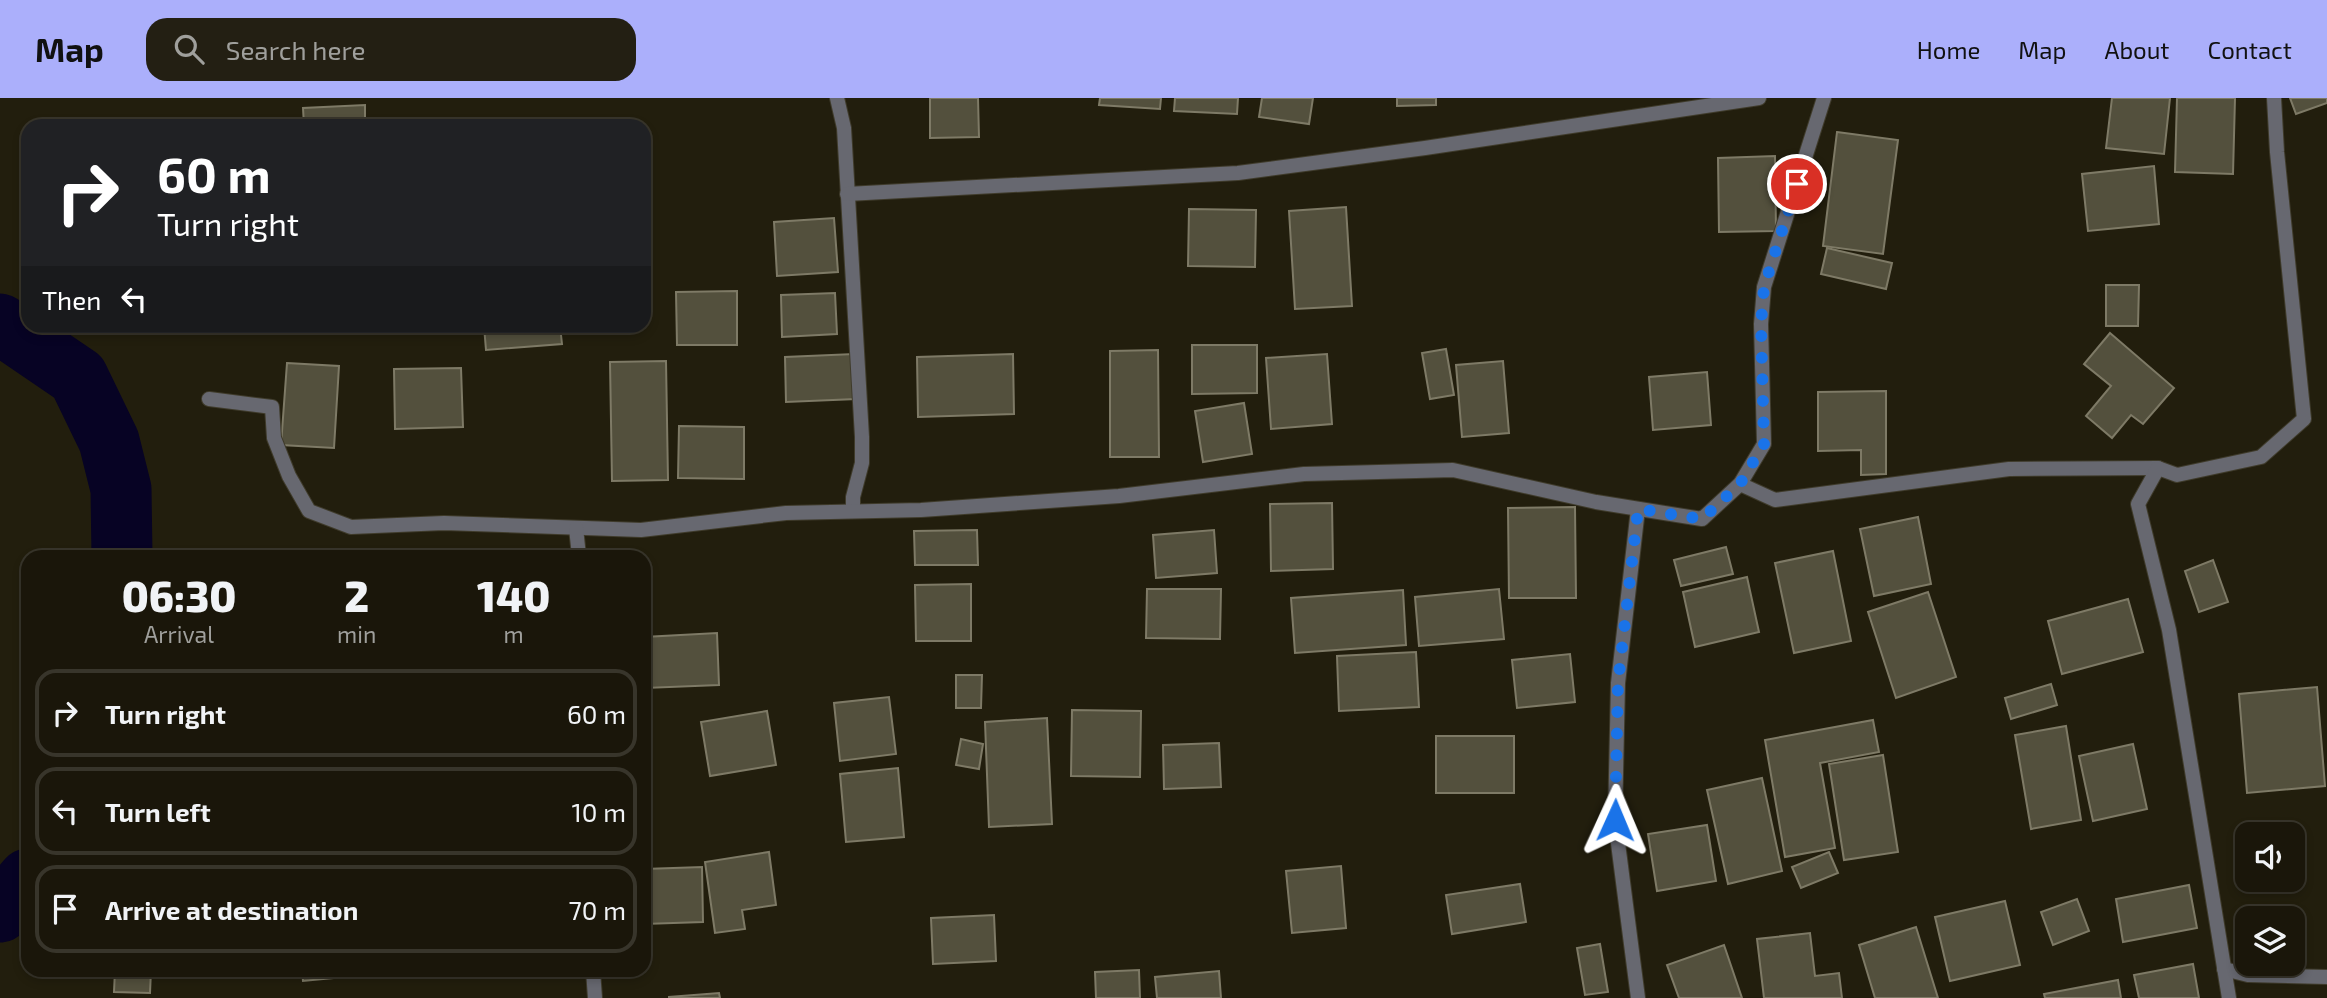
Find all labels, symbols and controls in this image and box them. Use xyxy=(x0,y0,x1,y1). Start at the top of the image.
search box xyxy=(146,18,636,81)
text: Map xyxy=(35,29,104,69)
icon: search xyxy=(170,30,208,68)
text: Search here xyxy=(226,34,365,65)
text: Home xyxy=(1917,35,1980,64)
text: Map xyxy=(2018,35,2066,64)
text: About xyxy=(2104,35,2170,64)
text: Contact xyxy=(2208,35,2292,64)
text: 60 m xyxy=(157,144,271,203)
icon: right xyxy=(42,147,133,238)
pin xyxy=(1767,154,1827,214)
icon: arrive xyxy=(1778,165,1816,203)
text: Turn right xyxy=(157,204,299,242)
icon: left xyxy=(115,280,153,318)
text: Then xyxy=(42,284,101,315)
text: 06:30 xyxy=(122,570,236,620)
text: 2 xyxy=(344,570,369,620)
text: 140 xyxy=(477,570,550,620)
text: Arrival xyxy=(144,620,214,648)
text: min xyxy=(337,620,376,648)
text: m xyxy=(504,620,524,648)
icon: right xyxy=(46,694,84,732)
text: Turn right xyxy=(105,698,226,729)
text: 60 m xyxy=(567,698,626,729)
position arrow xyxy=(1578,783,1652,857)
icon: left xyxy=(46,792,84,830)
text: Turn left xyxy=(105,796,211,827)
text: 10 m xyxy=(571,796,626,827)
map controls xyxy=(2235,822,2305,976)
button: sound xyxy=(2235,822,2305,892)
icon: arrive xyxy=(46,890,84,928)
text: Arrive at destination xyxy=(105,894,358,925)
text: 70 m xyxy=(568,894,626,925)
button: layers xyxy=(2235,906,2305,976)

